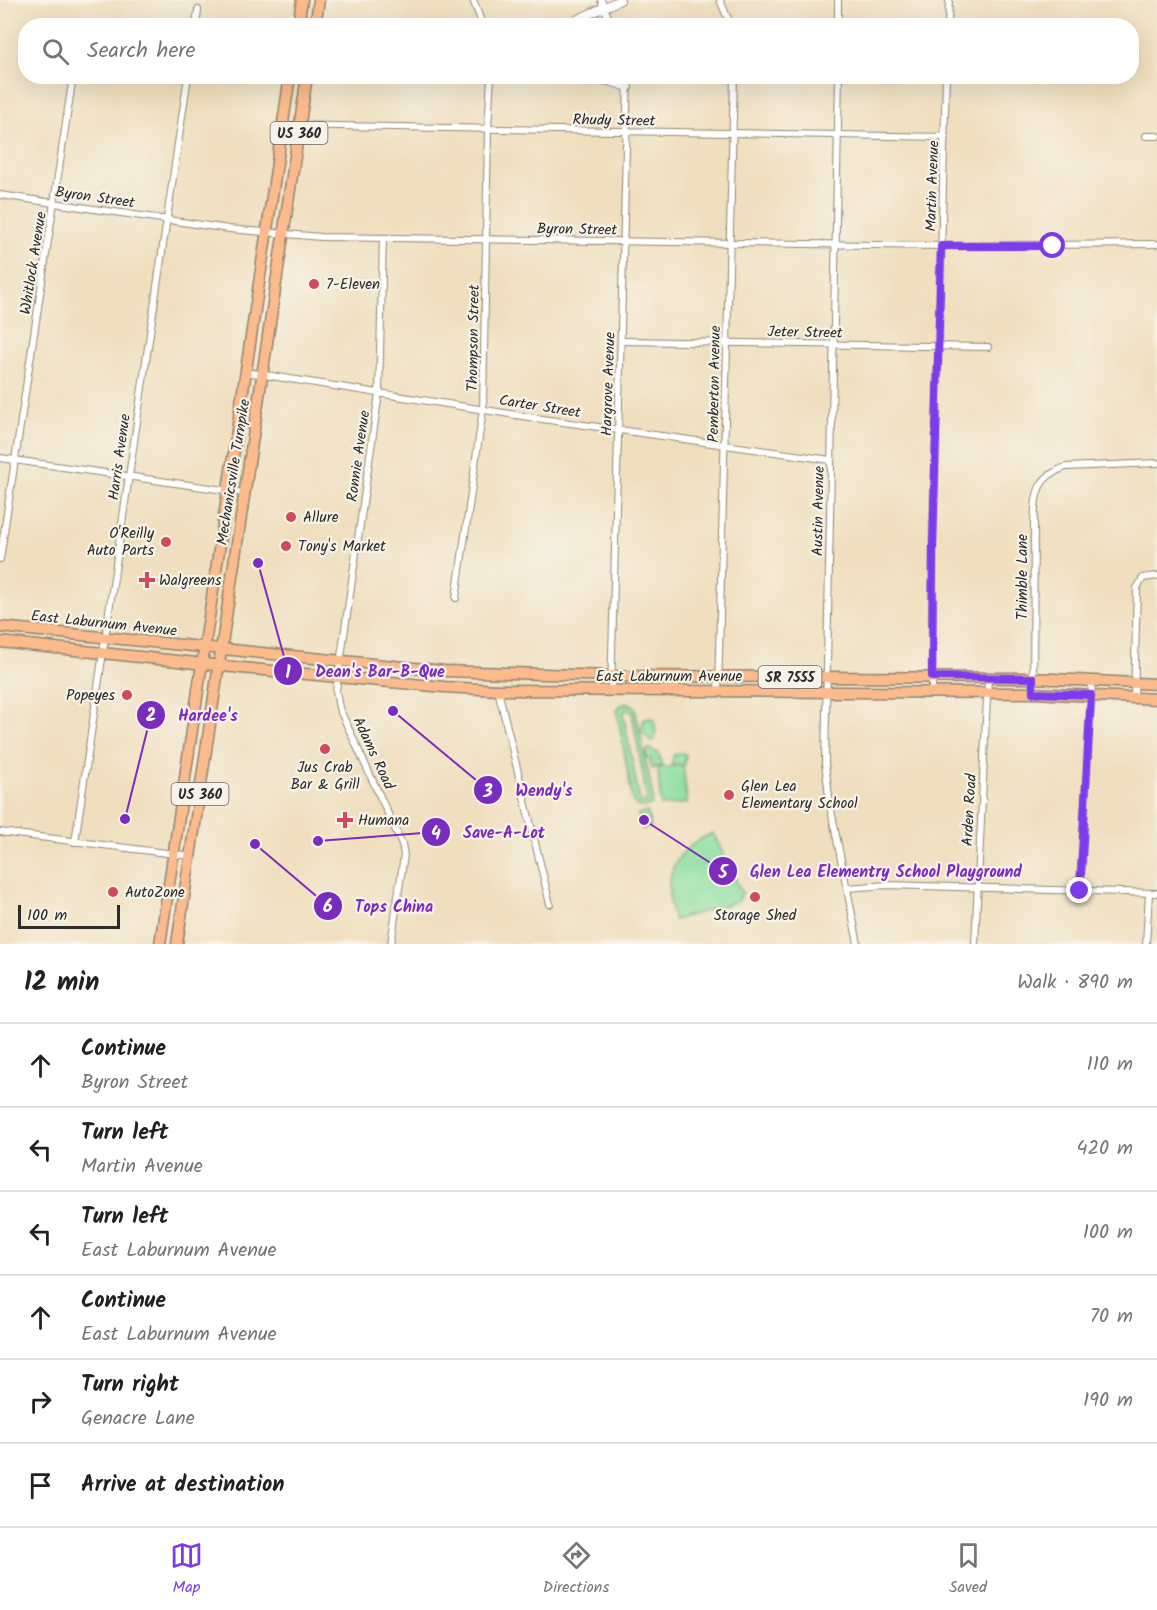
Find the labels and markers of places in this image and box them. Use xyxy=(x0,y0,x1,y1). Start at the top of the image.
place label: 7-Eleven xyxy=(326,273,380,297)
marker: 7-Eleven xyxy=(307,277,321,291)
place label: Allure xyxy=(303,506,339,530)
marker: Allure xyxy=(284,510,298,524)
place label: O'Reilly Auto Parts xyxy=(87,522,155,563)
marker: O'Reilly Auto Parts xyxy=(159,535,173,549)
place label: Tony's Market xyxy=(298,535,386,559)
marker: Tony's Market xyxy=(279,539,293,553)
place label: Walgreens xyxy=(159,569,222,593)
marker: Walgreens xyxy=(140,573,154,587)
callout: Dean's Bar-B-Que xyxy=(273,654,457,688)
place label: Popeyes xyxy=(66,684,116,708)
marker: Popeyes xyxy=(120,688,134,702)
callout: Hardee's xyxy=(136,698,250,732)
marker: Jus Crab Bar & Grill xyxy=(318,742,332,756)
place label: Jus Crab Bar & Grill xyxy=(290,756,360,797)
callout: Wendy's xyxy=(473,773,584,807)
place label: Glen Lea Elementary School xyxy=(741,775,858,816)
marker: Glen Lea Elementary School xyxy=(722,788,736,802)
place label: Humana xyxy=(358,809,409,833)
marker: Humana xyxy=(336,811,354,829)
callout: Save-A-Lot xyxy=(421,815,557,849)
callout: Glen Lea Elementry School Playground xyxy=(708,854,1034,888)
place label: AutoZone xyxy=(125,881,185,905)
marker: AutoZone xyxy=(106,885,120,899)
callout: Tops China xyxy=(313,889,446,923)
marker: Storage Shed xyxy=(748,890,762,904)
place label: Storage Shed xyxy=(714,904,797,928)

